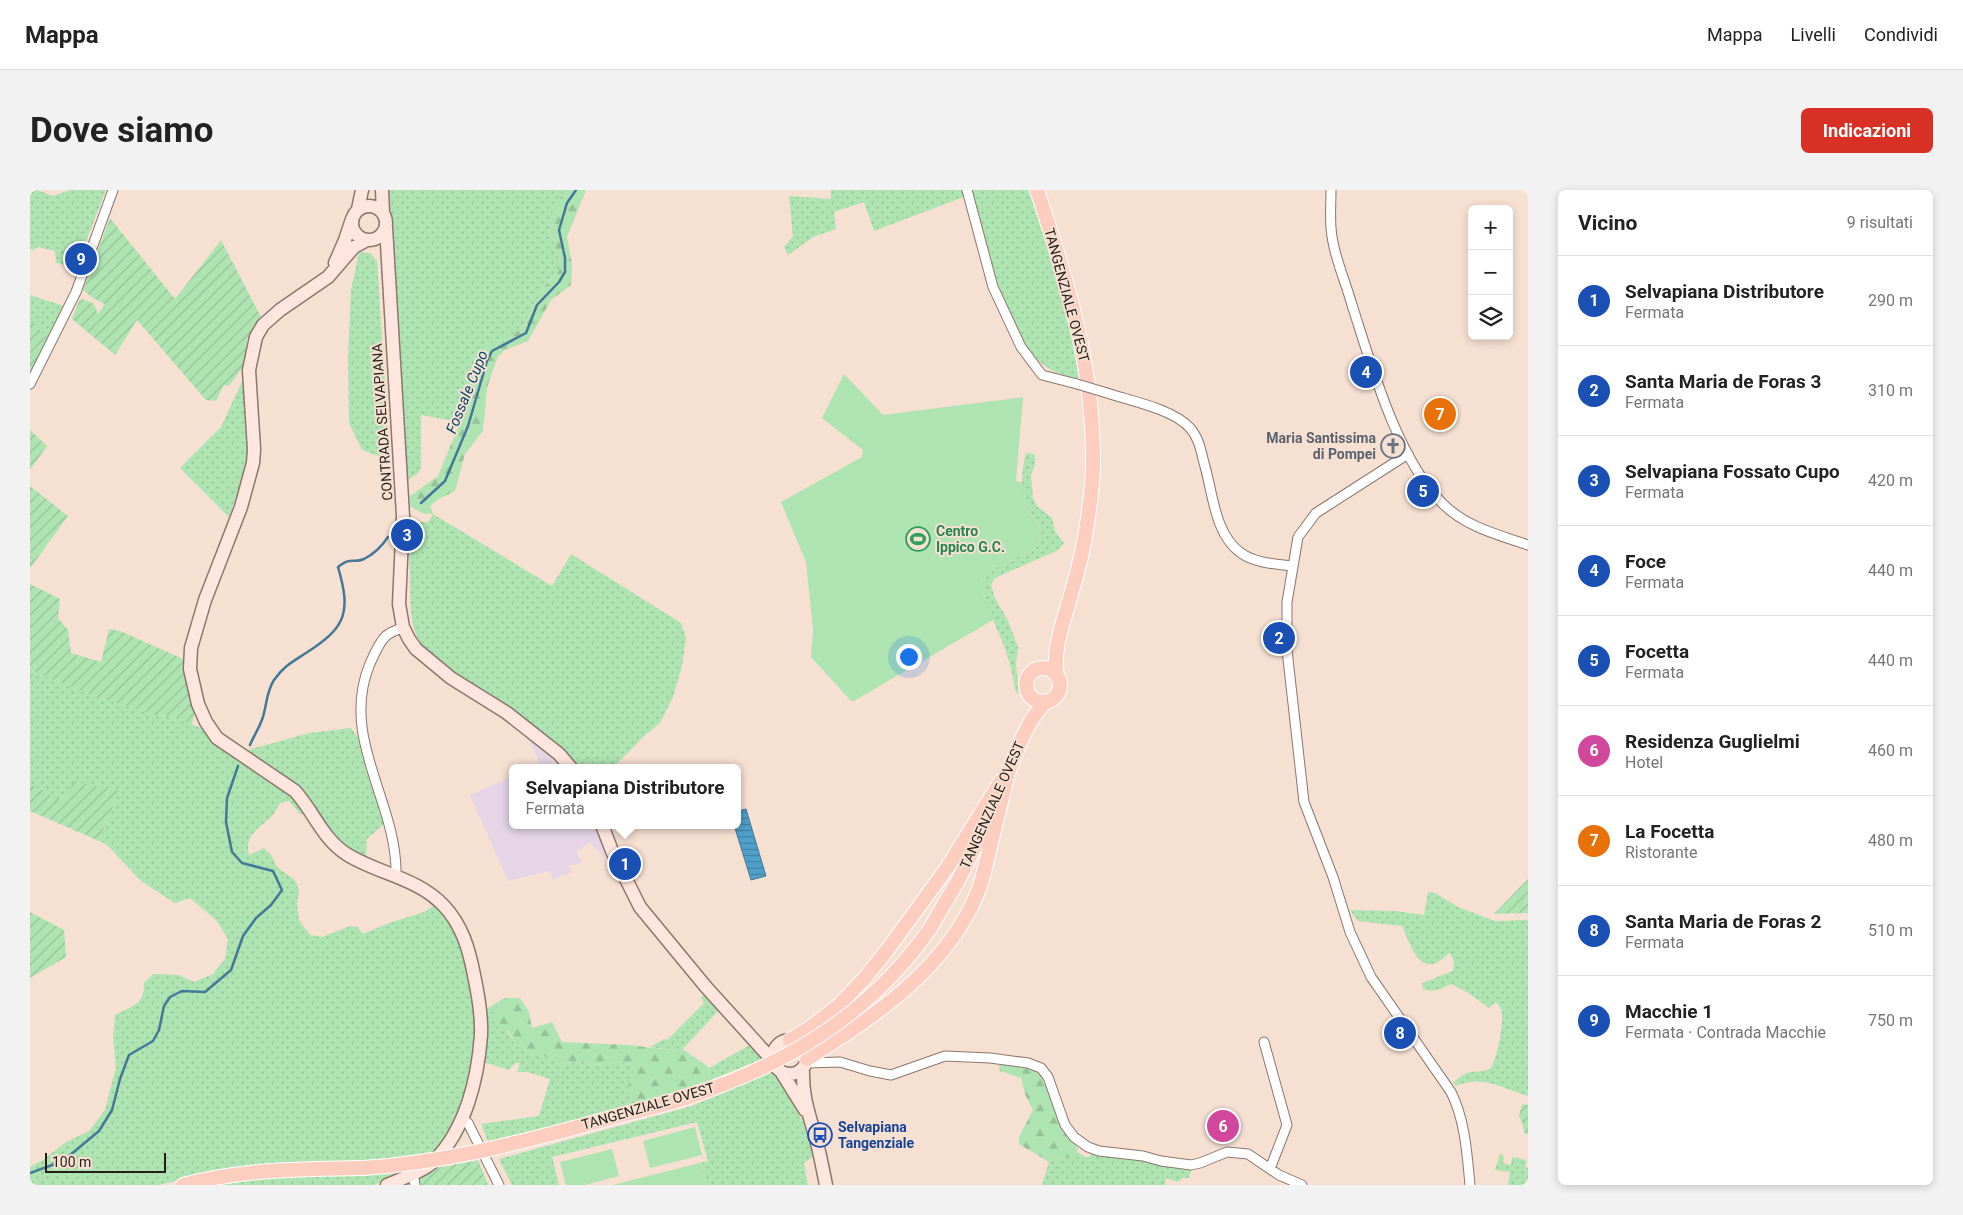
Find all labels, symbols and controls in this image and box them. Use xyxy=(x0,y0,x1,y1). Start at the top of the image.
text: Mappa xyxy=(25,21,99,49)
text: Mappa xyxy=(1707,24,1763,45)
text: Livelli xyxy=(1791,24,1836,45)
text: Condividi xyxy=(1864,24,1938,45)
button: Indicazioni xyxy=(1801,108,1933,153)
text: Dove siamo xyxy=(30,110,213,151)
map controls xyxy=(1468,205,1513,340)
button: + xyxy=(1468,205,1513,250)
text: Vicino xyxy=(1578,211,1637,235)
text: 9 risultati xyxy=(1847,213,1913,232)
street label: TANGENZIALE OVEST xyxy=(1041,226,1093,364)
pin: 9 xyxy=(65,240,97,278)
button: − xyxy=(1468,250,1513,295)
text: Selvapiana Distributore xyxy=(1625,280,1824,303)
text: 1 xyxy=(1589,291,1599,310)
text: 290 m xyxy=(1868,291,1913,310)
button: layers xyxy=(1468,295,1513,340)
text: Fermata xyxy=(1625,303,1684,322)
street label: CONTRADA SELVAPIANA xyxy=(369,343,395,501)
water label: Fossale Cupo xyxy=(442,348,492,436)
pin: 4 xyxy=(1350,353,1382,391)
text: Santa Maria de Foras 3 xyxy=(1625,370,1821,393)
text: 2 xyxy=(1589,381,1599,400)
text: 310 m xyxy=(1868,381,1913,400)
text: Fermata xyxy=(1625,393,1684,412)
pin: 7 xyxy=(1424,395,1456,433)
place label: Maria Santissima di Pompei xyxy=(1266,430,1376,462)
church icon: Maria Santissima di Pompei xyxy=(1380,433,1406,459)
text: Selvapiana Fossato Cupo xyxy=(1625,460,1840,483)
text: 3 xyxy=(1589,471,1599,490)
text: 420 m xyxy=(1868,471,1913,490)
pin: 5 xyxy=(1407,472,1439,510)
text: Fermata xyxy=(1625,483,1684,502)
pin: 3 xyxy=(391,516,423,554)
place label: Centro Ippico G.C. xyxy=(936,523,1005,555)
sports icon: Centro Ippico G.C. xyxy=(905,526,931,552)
text: Foce xyxy=(1625,550,1666,573)
text: 4 xyxy=(1589,561,1599,580)
text: 440 m xyxy=(1868,561,1913,580)
text: Fermata xyxy=(1625,573,1684,592)
pin: 2 xyxy=(1263,619,1295,657)
text: Focetta xyxy=(1625,640,1689,663)
your location xyxy=(896,644,922,670)
text: 5 xyxy=(1589,651,1599,670)
text: 440 m xyxy=(1868,651,1913,670)
text: Fermata xyxy=(1625,663,1684,682)
text: Residenza Guglielmi xyxy=(1625,730,1800,753)
street label: TANGENZIALE OVEST xyxy=(957,738,1028,871)
text: 6 xyxy=(1589,741,1599,760)
text: 460 m xyxy=(1868,741,1913,760)
text: Hotel xyxy=(1625,753,1663,772)
popup xyxy=(509,764,741,829)
text: Selvapiana Distributore xyxy=(526,776,724,799)
text: Fermata xyxy=(526,799,585,818)
text: La Focetta xyxy=(1625,820,1714,843)
text: 7 xyxy=(1589,831,1599,850)
text: 480 m xyxy=(1868,831,1913,850)
text: Ristorante xyxy=(1625,843,1698,862)
pin: 1 xyxy=(609,845,641,883)
text: Santa Maria de Foras 2 xyxy=(1625,910,1821,933)
text: 8 xyxy=(1589,921,1599,940)
text: 510 m xyxy=(1868,921,1913,940)
text: Fermata xyxy=(1625,933,1684,952)
text: Macchie 1 xyxy=(1625,1000,1713,1023)
text: 9 xyxy=(1589,1011,1599,1030)
text: 750 m xyxy=(1868,1011,1913,1030)
pin: 8 xyxy=(1384,1014,1416,1052)
text: Fermata · Contrada Macchie xyxy=(1625,1023,1826,1042)
street label: TANGENZIALE OVEST xyxy=(580,1079,717,1133)
pin: 6 xyxy=(1207,1107,1239,1145)
place label: Selvapiana Tangenziale xyxy=(838,1119,914,1151)
bus stop icon: Selvapiana Tangenziale xyxy=(807,1122,833,1148)
scale bar xyxy=(45,1150,166,1173)
text: 100 m xyxy=(52,1154,91,1170)

